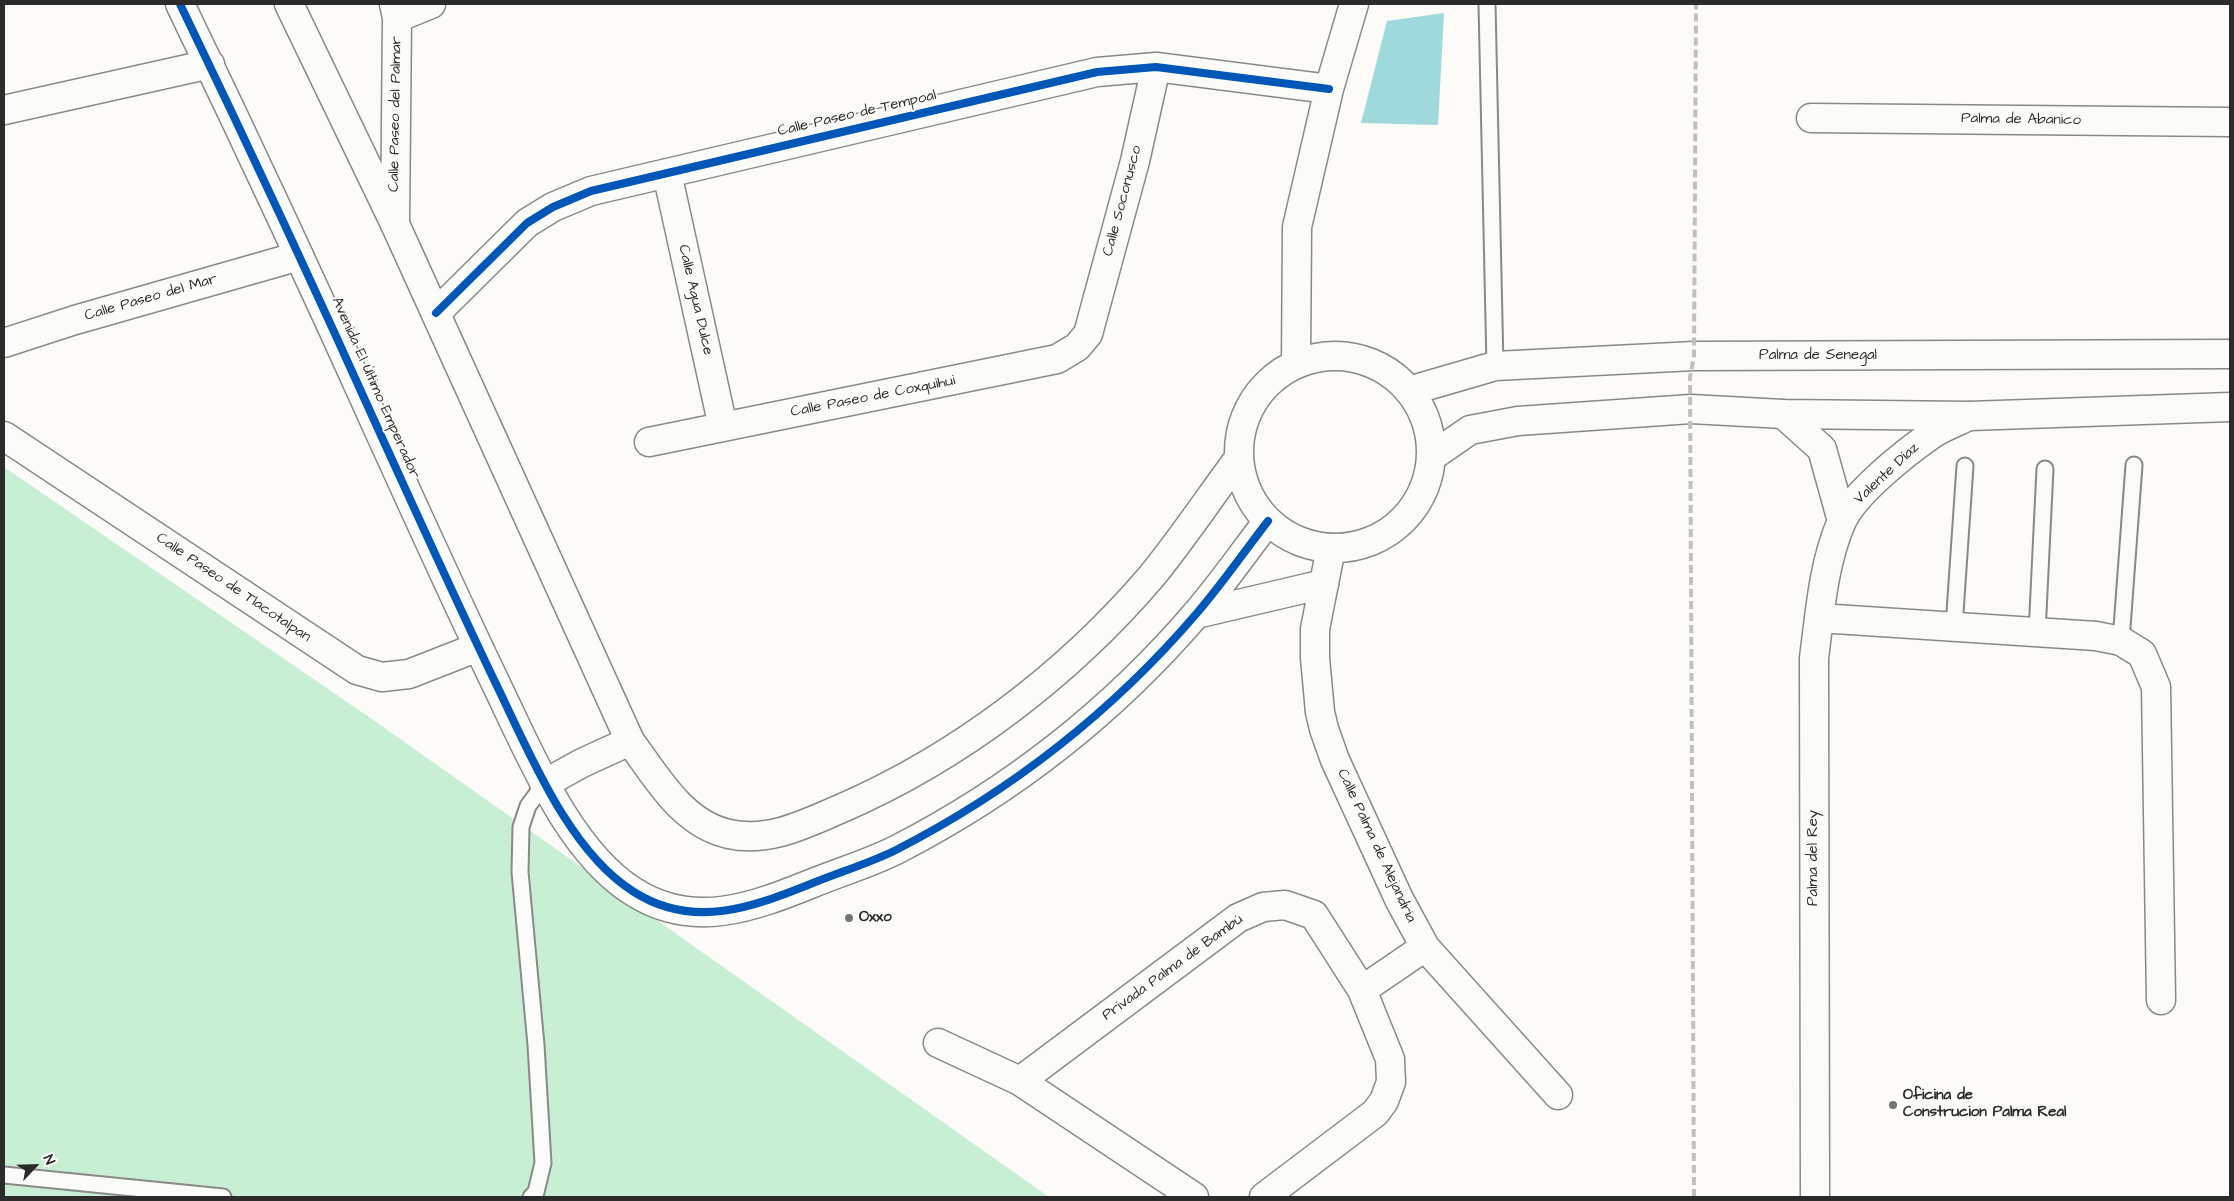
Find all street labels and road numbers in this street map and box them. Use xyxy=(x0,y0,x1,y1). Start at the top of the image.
street label: Calle Paseo del Palmar xyxy=(386,36,406,192)
street label: Calle Paseo de Tempoal xyxy=(776,87,938,141)
street label: Palma de Abanico xyxy=(1961,110,2081,130)
street label: Calle Soconusco xyxy=(1100,144,1146,258)
street label: Calle Agua Dulce xyxy=(674,243,716,357)
street label: Calle Paseo del Mar xyxy=(83,270,219,326)
street label: Avenida El Último Emperador xyxy=(327,295,423,481)
street label: Palma de Senegal xyxy=(1759,347,1877,365)
street label: Calle Paseo de Coxquihui xyxy=(789,372,957,422)
street label: Valente Díaz xyxy=(1851,439,1923,509)
street label: Calle Paseo de Tlacotalpan xyxy=(152,529,314,647)
street label: Calle Palma de Alejandría xyxy=(1332,766,1420,926)
street label: Palma del Rey xyxy=(1805,810,1823,906)
street label: Privada Palma de Bambú xyxy=(1099,911,1247,1025)

